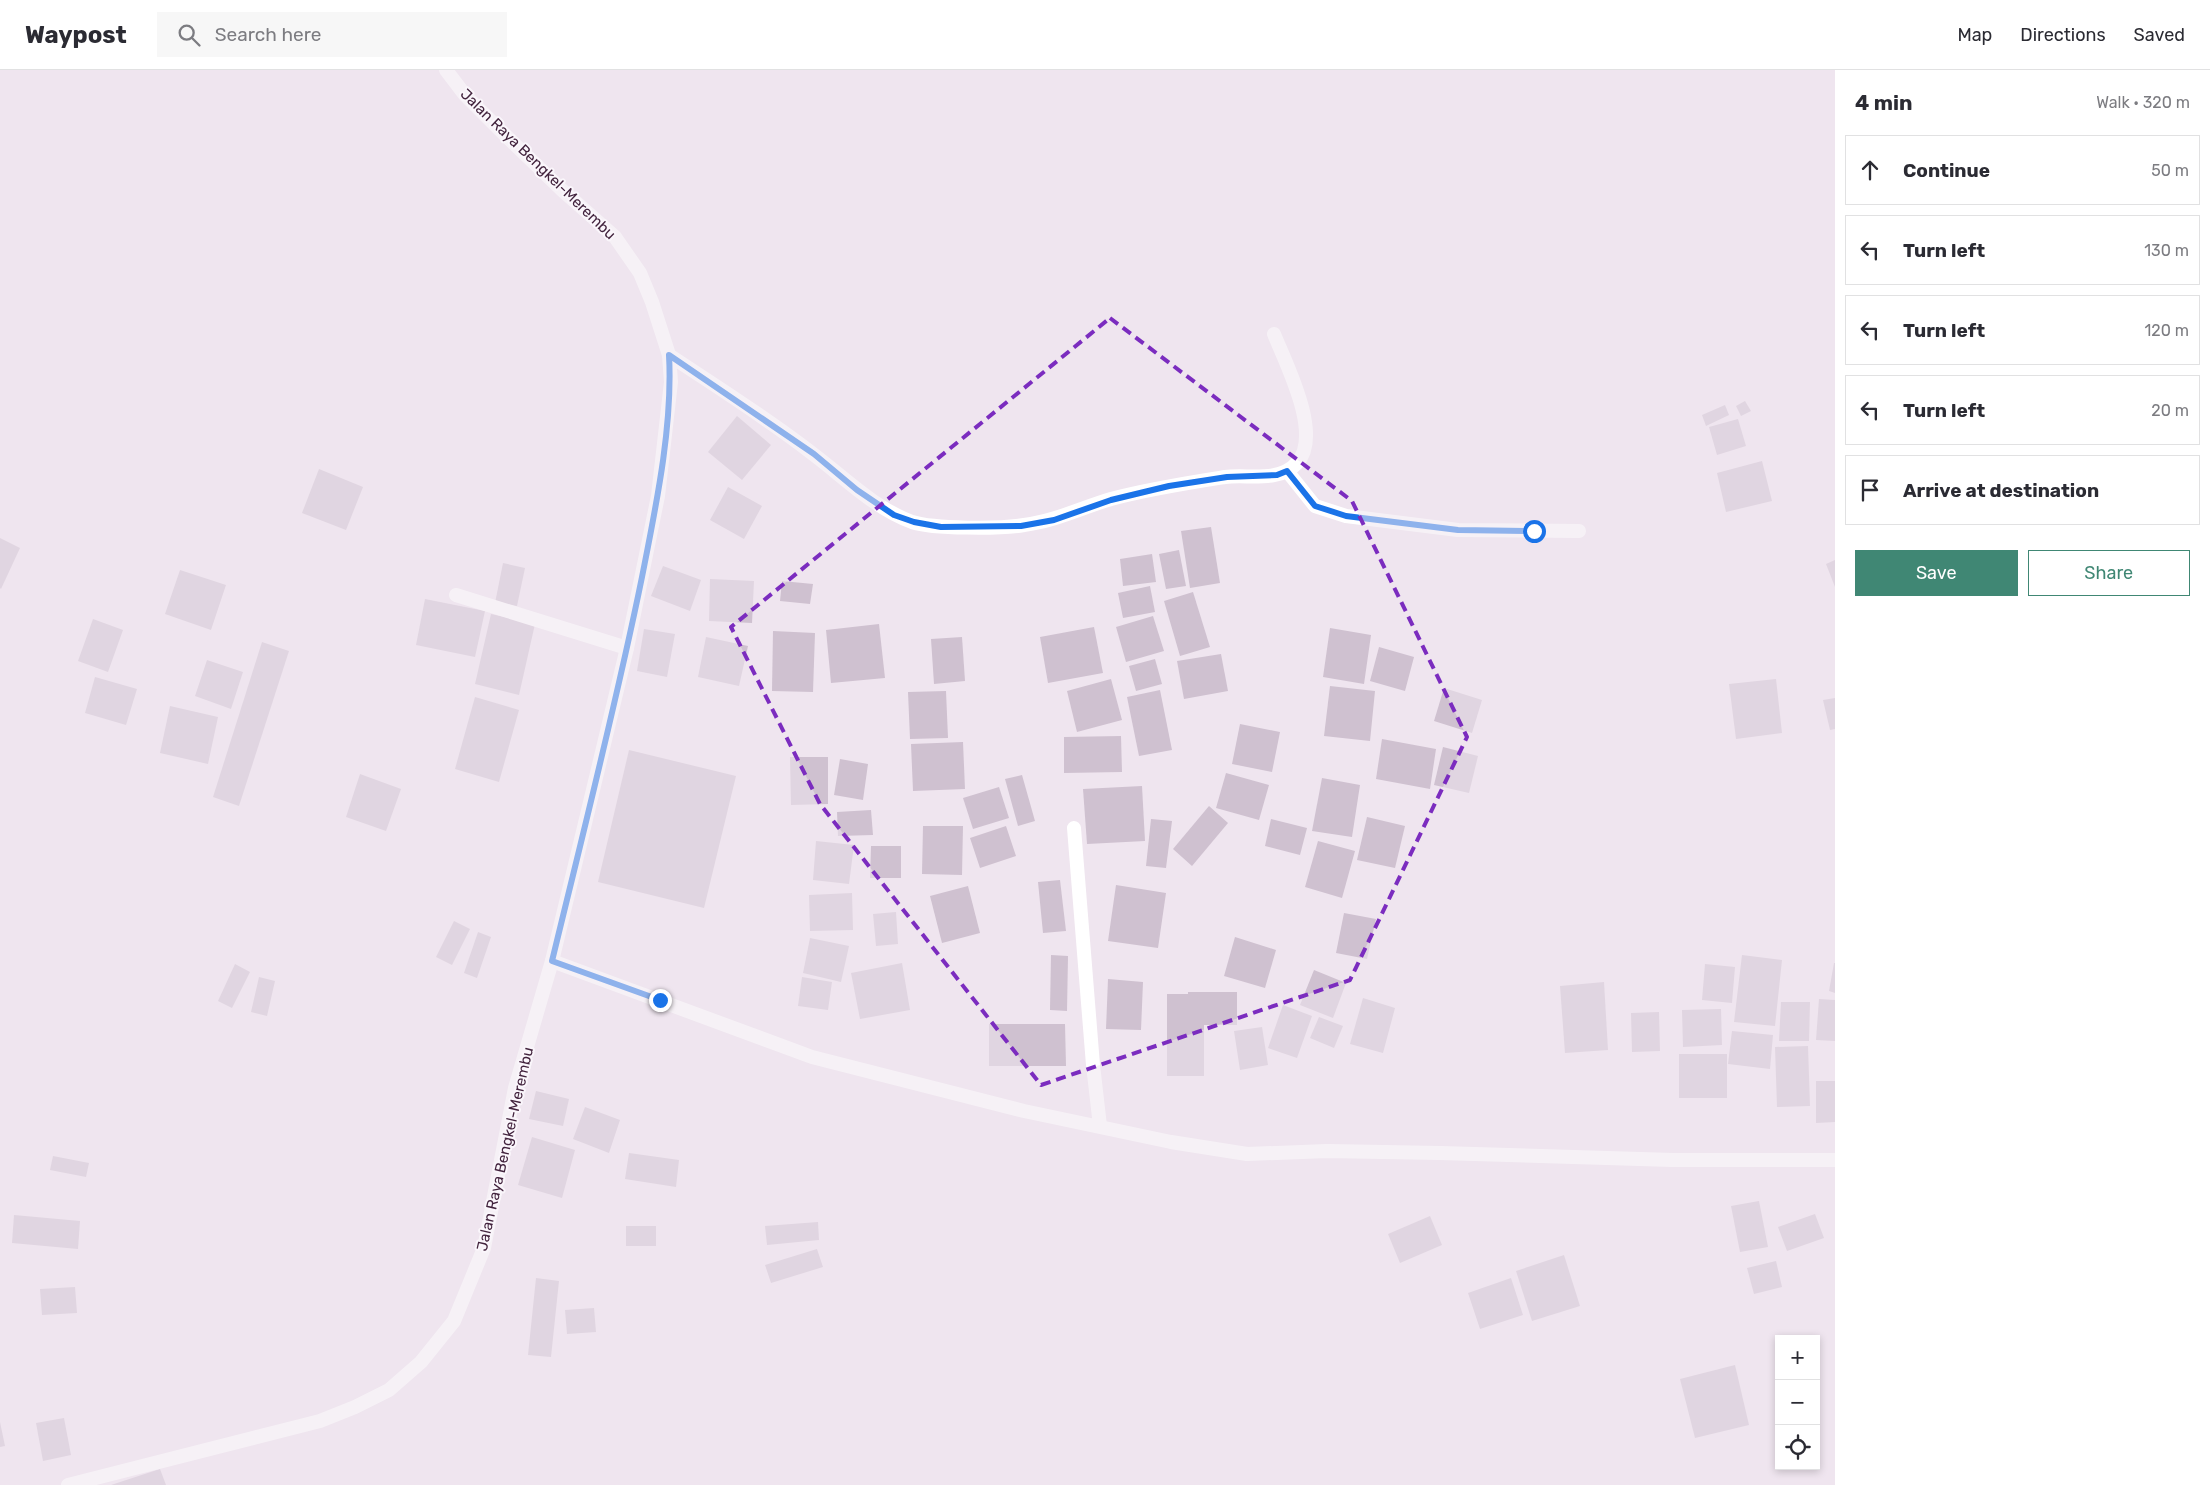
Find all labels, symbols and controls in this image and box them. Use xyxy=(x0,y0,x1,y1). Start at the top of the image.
search box xyxy=(157,12,507,57)
text: Waypost xyxy=(25,21,127,49)
icon: search xyxy=(175,21,203,49)
text: Search here xyxy=(215,23,321,46)
text: Map xyxy=(1957,24,1992,46)
text: Directions xyxy=(2020,24,2106,46)
text: Saved xyxy=(2134,24,2185,46)
street label: Jalan Raya Bengkel-Merembu xyxy=(457,85,619,243)
text: 4 min xyxy=(1855,90,1913,115)
text: Walk · 320 m xyxy=(2096,93,2190,112)
icon: ahead xyxy=(1856,156,1884,184)
text: Continue xyxy=(1903,159,1990,182)
text: 50 m xyxy=(2151,161,2189,180)
icon: left xyxy=(1856,236,1884,264)
text: Turn left xyxy=(1903,239,1985,262)
text: 130 m xyxy=(2144,241,2189,260)
icon: left xyxy=(1856,316,1884,344)
text: Turn left xyxy=(1903,319,1985,342)
text: 120 m xyxy=(2144,321,2189,340)
icon: left xyxy=(1856,396,1884,424)
text: Turn left xyxy=(1903,399,1985,422)
text: 20 m xyxy=(2151,401,2189,420)
icon: arrive xyxy=(1856,476,1884,504)
text: Arrive at destination xyxy=(1903,479,2099,502)
route start xyxy=(1523,520,1546,543)
button: Save xyxy=(1855,550,2018,596)
button: Share xyxy=(2028,550,2190,596)
route end xyxy=(649,989,672,1012)
street label: Jalan Raya Bengkel-Merembu xyxy=(473,1045,537,1253)
map controls xyxy=(1775,1335,1820,1470)
button: + xyxy=(1775,1335,1820,1380)
button: − xyxy=(1775,1380,1820,1425)
button: locate xyxy=(1775,1425,1820,1470)

